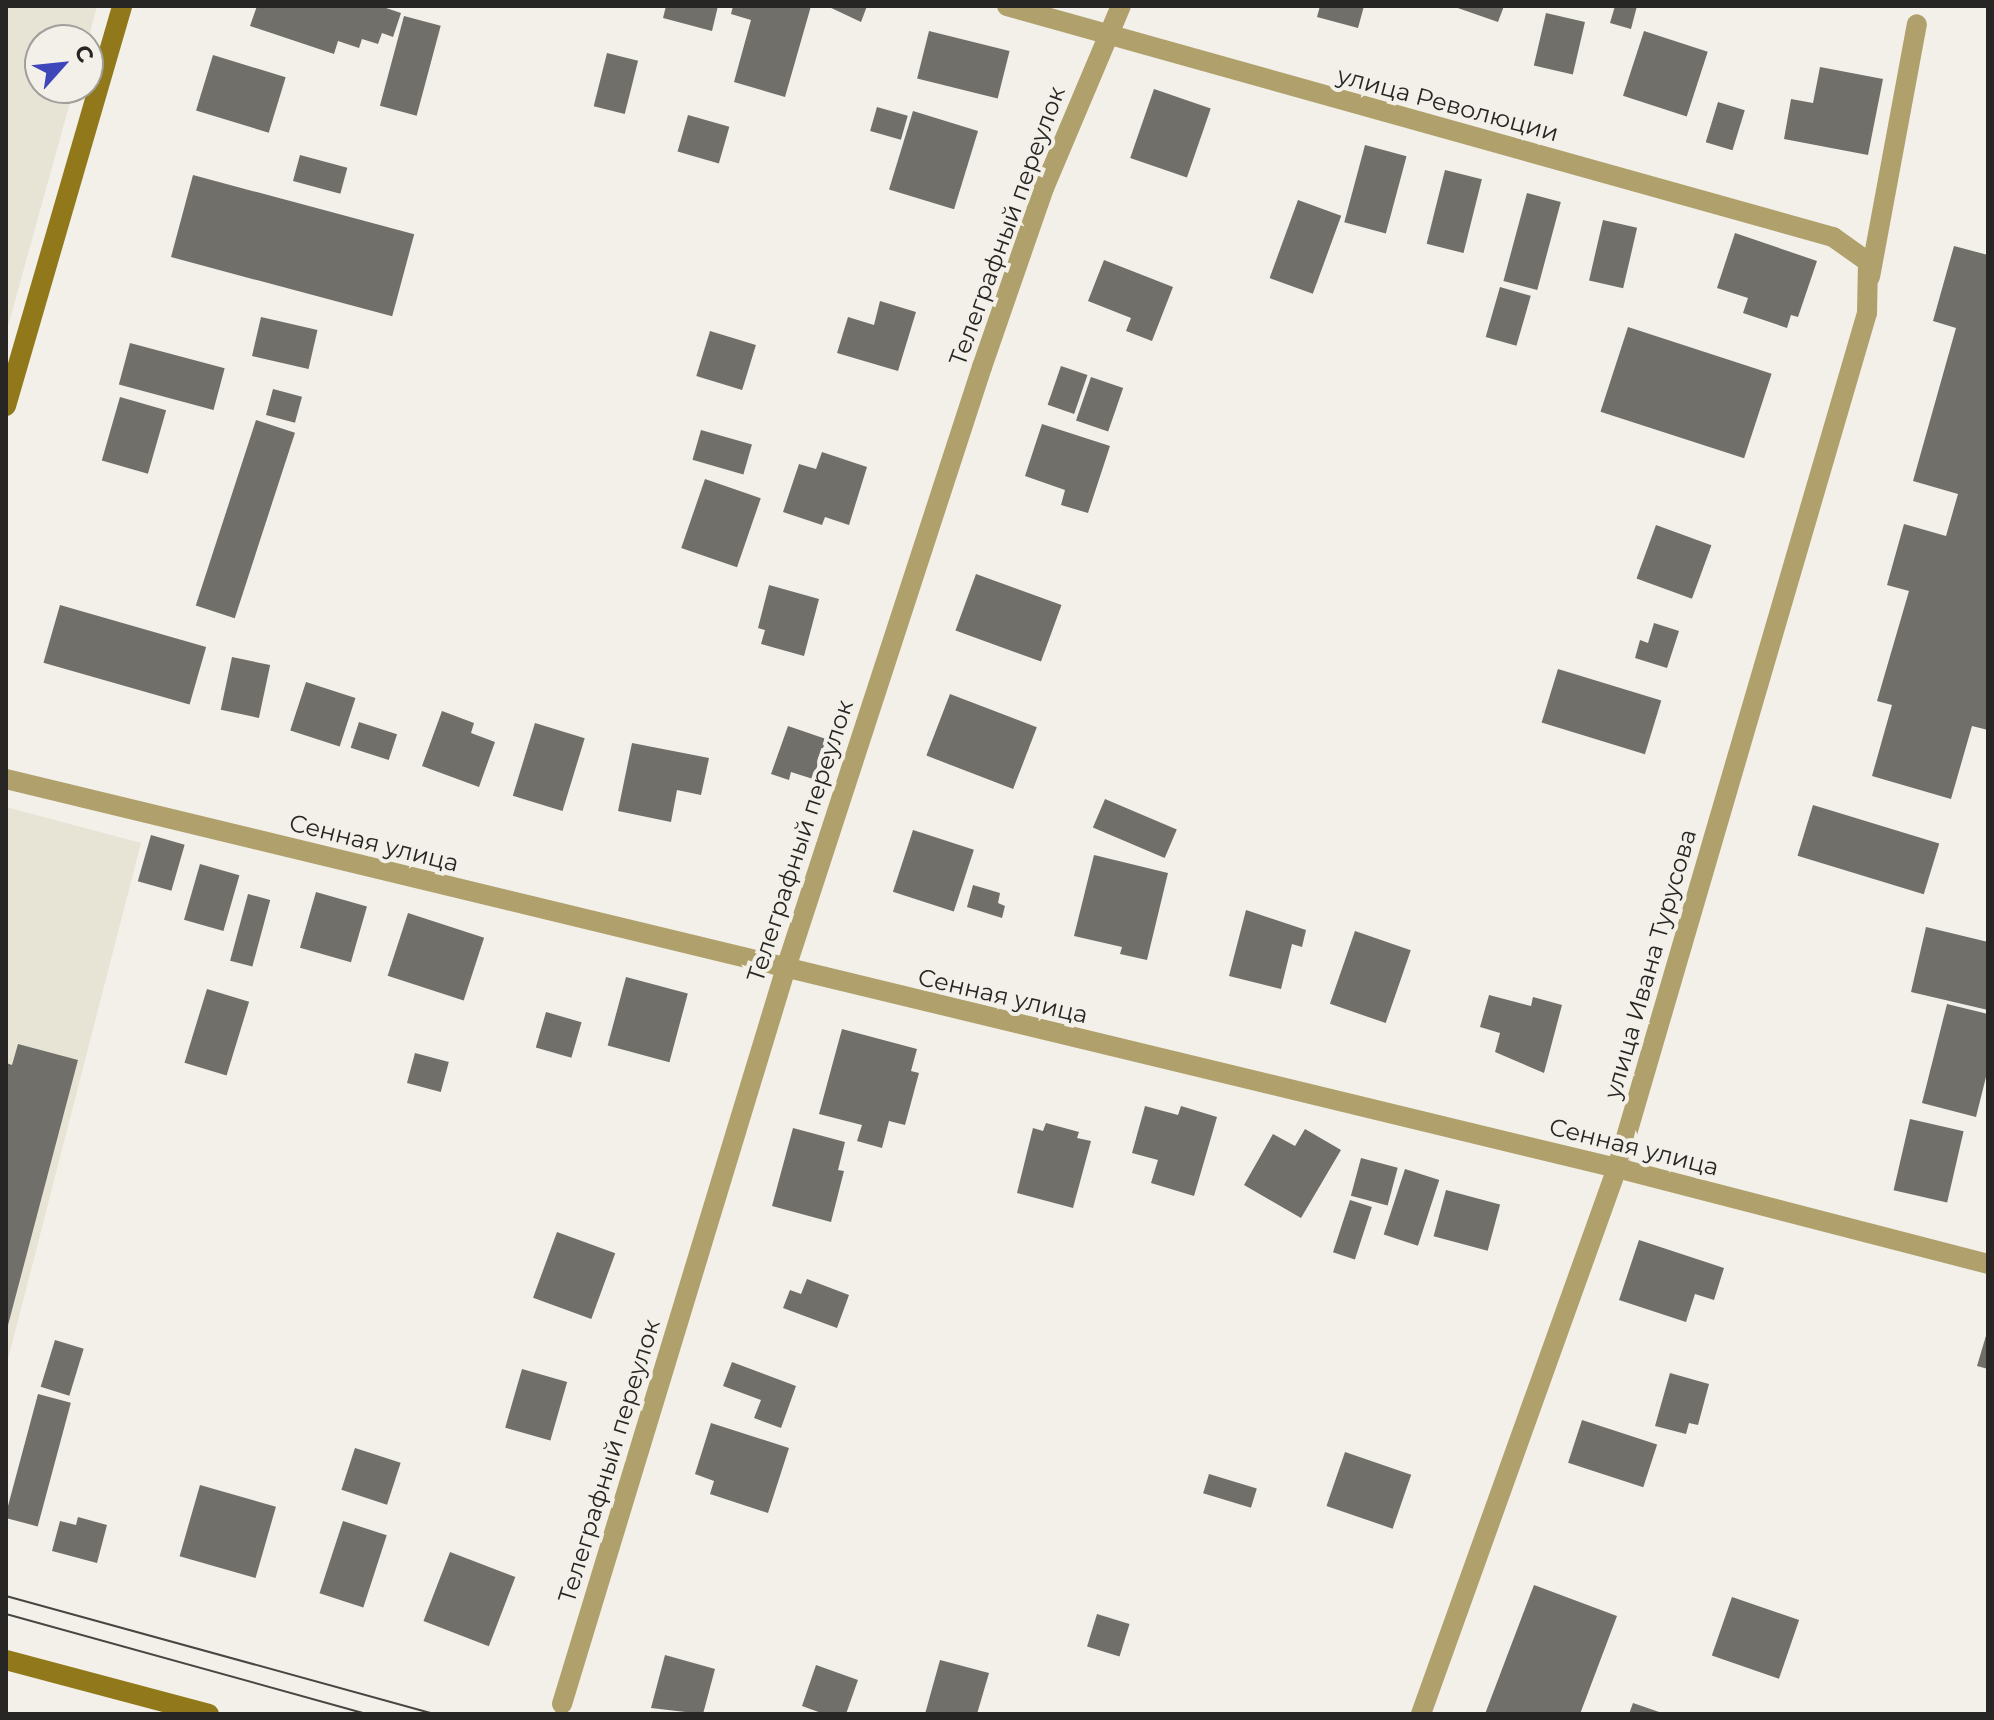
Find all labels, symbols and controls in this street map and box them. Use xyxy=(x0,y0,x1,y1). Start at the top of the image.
north arrow xyxy=(24,24,104,104)
text: С xyxy=(68,41,100,67)
street label: улица Революции xyxy=(1334,61,1562,147)
street label: Телеграфный переулок xyxy=(943,82,1071,370)
street label: Телеграфный переулок xyxy=(741,696,859,986)
street label: Сенная улица xyxy=(286,808,462,878)
street label: улица Ивана Турусова xyxy=(1598,826,1702,1102)
street label: Сенная улица xyxy=(915,962,1091,1030)
street label: Сенная улица xyxy=(1546,1112,1722,1182)
street label: Телеграфный переулок xyxy=(552,1316,666,1606)

